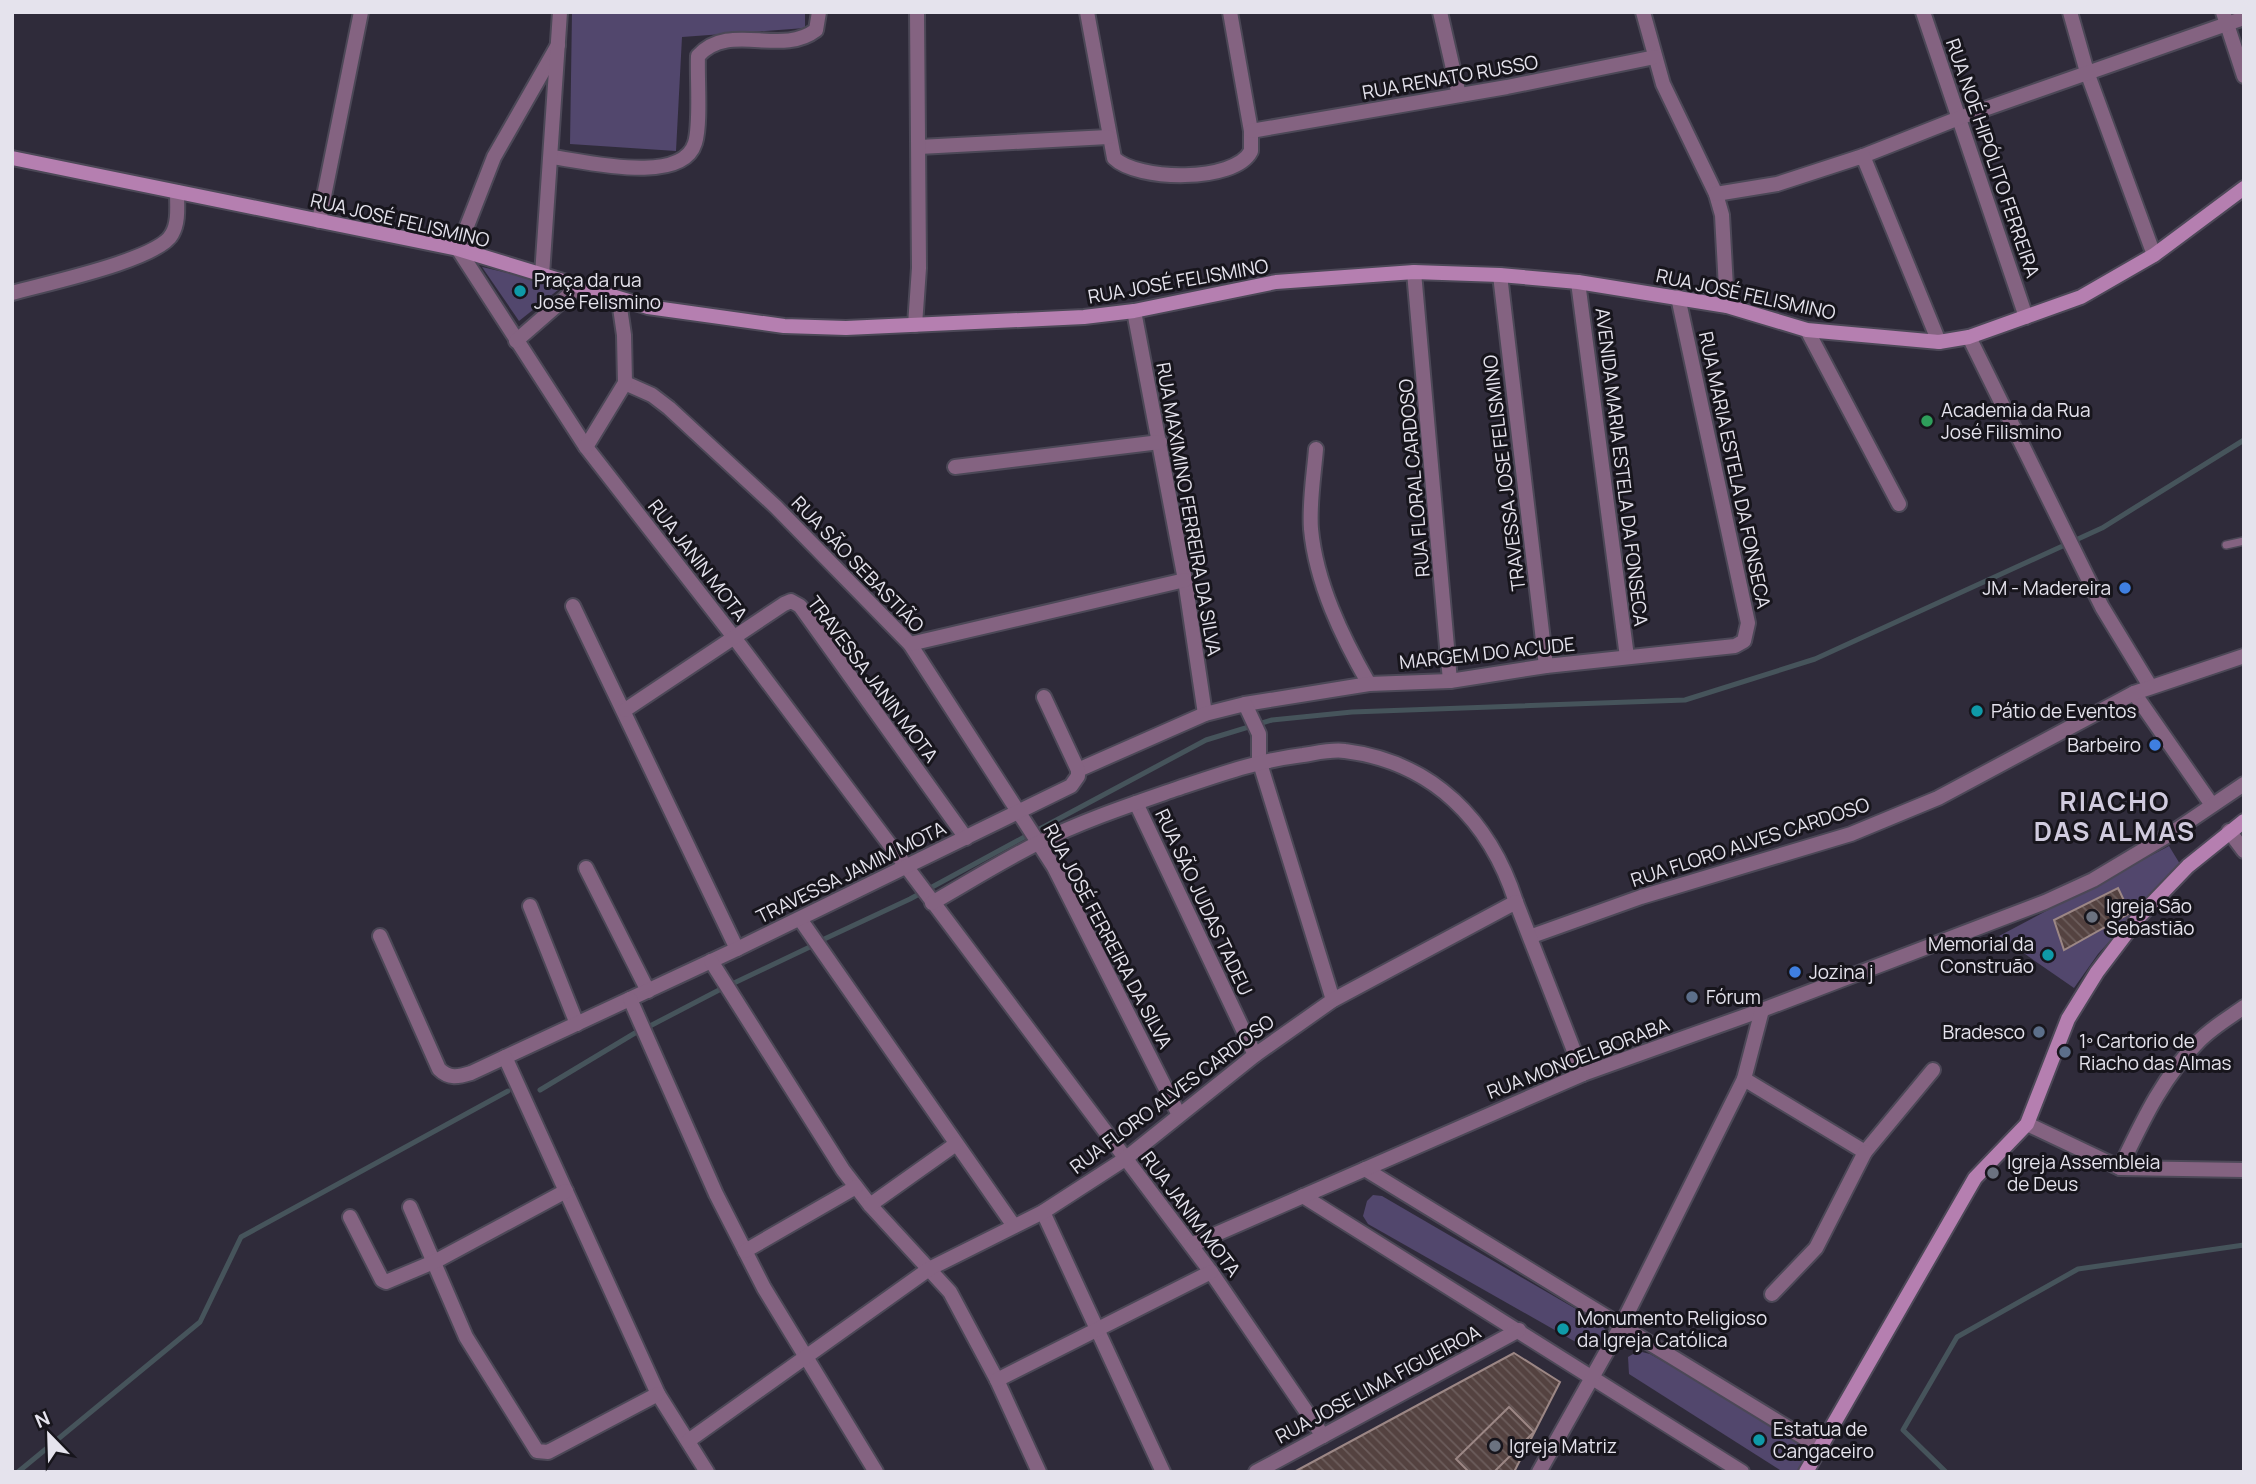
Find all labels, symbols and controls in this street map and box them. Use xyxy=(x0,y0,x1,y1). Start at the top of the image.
street label: RUA NOÉ HIPÓLITO FERREIRA xyxy=(1940,35,2046,281)
street label: RUA RENATO RUSSO xyxy=(1360,49,1540,105)
street label: RUA JOSÉ FELISMINO xyxy=(308,187,492,253)
street label: RUA JOSÉ FELISMINO xyxy=(1086,252,1271,310)
street label: RUA JOSÉ FELISMINO xyxy=(1654,262,1838,326)
place label: Praça da rua José Felismino xyxy=(534,267,661,315)
marker: Praça da rua José Felismino xyxy=(512,283,528,299)
street label: AVENIDA MARIA ESTELA DA FONSECA xyxy=(1590,306,1654,628)
street label: RUA MARIA ESTELA DA FONSECA xyxy=(1693,329,1777,611)
street label: TRAVESSA JOSE FELISMINO xyxy=(1477,353,1531,593)
street label: RUA MAXIMINO FERREIRA DA SILVA xyxy=(1150,360,1228,658)
street label: RUA FLORAL CARDOSO xyxy=(1392,378,1436,578)
place label: Academia da Rua José Filismino xyxy=(1941,397,2090,445)
marker: Academia da Rua José Filismino xyxy=(1919,413,1935,429)
street label: RUA SÃO SEBASTIÃO xyxy=(786,490,930,638)
street label: RUA JANIN MOTA xyxy=(642,494,754,626)
place label: JM - Madereira xyxy=(1983,575,2111,601)
marker: JM - Madereira xyxy=(2117,580,2133,596)
street label: TRAVESSA JANIN MOTA xyxy=(802,590,944,768)
street label: MARGEM DO ACUDE xyxy=(1398,631,1576,675)
place label: Pátio de Eventos xyxy=(1991,698,2136,724)
marker: Pátio de Eventos xyxy=(1969,703,1985,719)
place label: Barbeiro xyxy=(2067,732,2141,758)
marker: Barbeiro xyxy=(2147,737,2163,753)
district label: RIACHO DAS ALMAS xyxy=(2034,783,2196,849)
street label: RUA FLORO ALVES CARDOSO xyxy=(1627,791,1873,893)
street label: RUA SÃO JUDAS TADEU xyxy=(1149,804,1259,1000)
street label: TRAVESSA JAMIM MOTA xyxy=(752,815,950,929)
street label: RUA JOSÉ FERREIRA DA SILVA xyxy=(1037,819,1179,1053)
place label: Igreja São Sebastião xyxy=(2106,893,2194,941)
marker: Igreja São Sebastião xyxy=(2084,909,2100,925)
place label: Memorial da Construão xyxy=(1928,931,2034,979)
marker: Memorial da Construão xyxy=(2040,947,2056,963)
place label: Jozina j xyxy=(1809,959,1874,985)
marker: Jozina j xyxy=(1787,964,1803,980)
place label: Fórum xyxy=(1706,984,1761,1010)
marker: Fórum xyxy=(1684,989,1700,1005)
street label: RUA FLORO ALVES CARDOSO xyxy=(1065,1008,1280,1179)
street label: RUA MONOEL BORABA xyxy=(1483,1011,1673,1105)
place label: Bradesco xyxy=(1943,1019,2025,1045)
marker: Bradesco xyxy=(2031,1024,2047,1040)
place label: 1º Cartorio de Riacho das Almas xyxy=(2079,1028,2232,1076)
marker: 1º Cartorio de Riacho das Almas xyxy=(2057,1044,2073,1060)
street label: RUA JANIM MOTA xyxy=(1135,1146,1247,1282)
place label: Igreja Assembleia de Deus xyxy=(2007,1149,2160,1197)
marker: Igreja Assembleia de Deus xyxy=(1985,1165,2001,1181)
place label: Monumento Religioso da Igreja Católica xyxy=(1577,1305,1767,1353)
street label: RUA JOSE LIMA FIGUEIROA xyxy=(1271,1319,1485,1449)
marker: Monumento Religioso da Igreja Católica xyxy=(1555,1321,1571,1337)
north arrow xyxy=(14,1400,84,1470)
text: N xyxy=(31,1405,54,1434)
place label: Estatua de Cangaceiro xyxy=(1773,1416,1874,1464)
marker: Estatua de Cangaceiro xyxy=(1751,1432,1767,1448)
place label: Igreja Matriz xyxy=(1509,1433,1617,1459)
marker: Igreja Matriz xyxy=(1487,1438,1503,1454)

